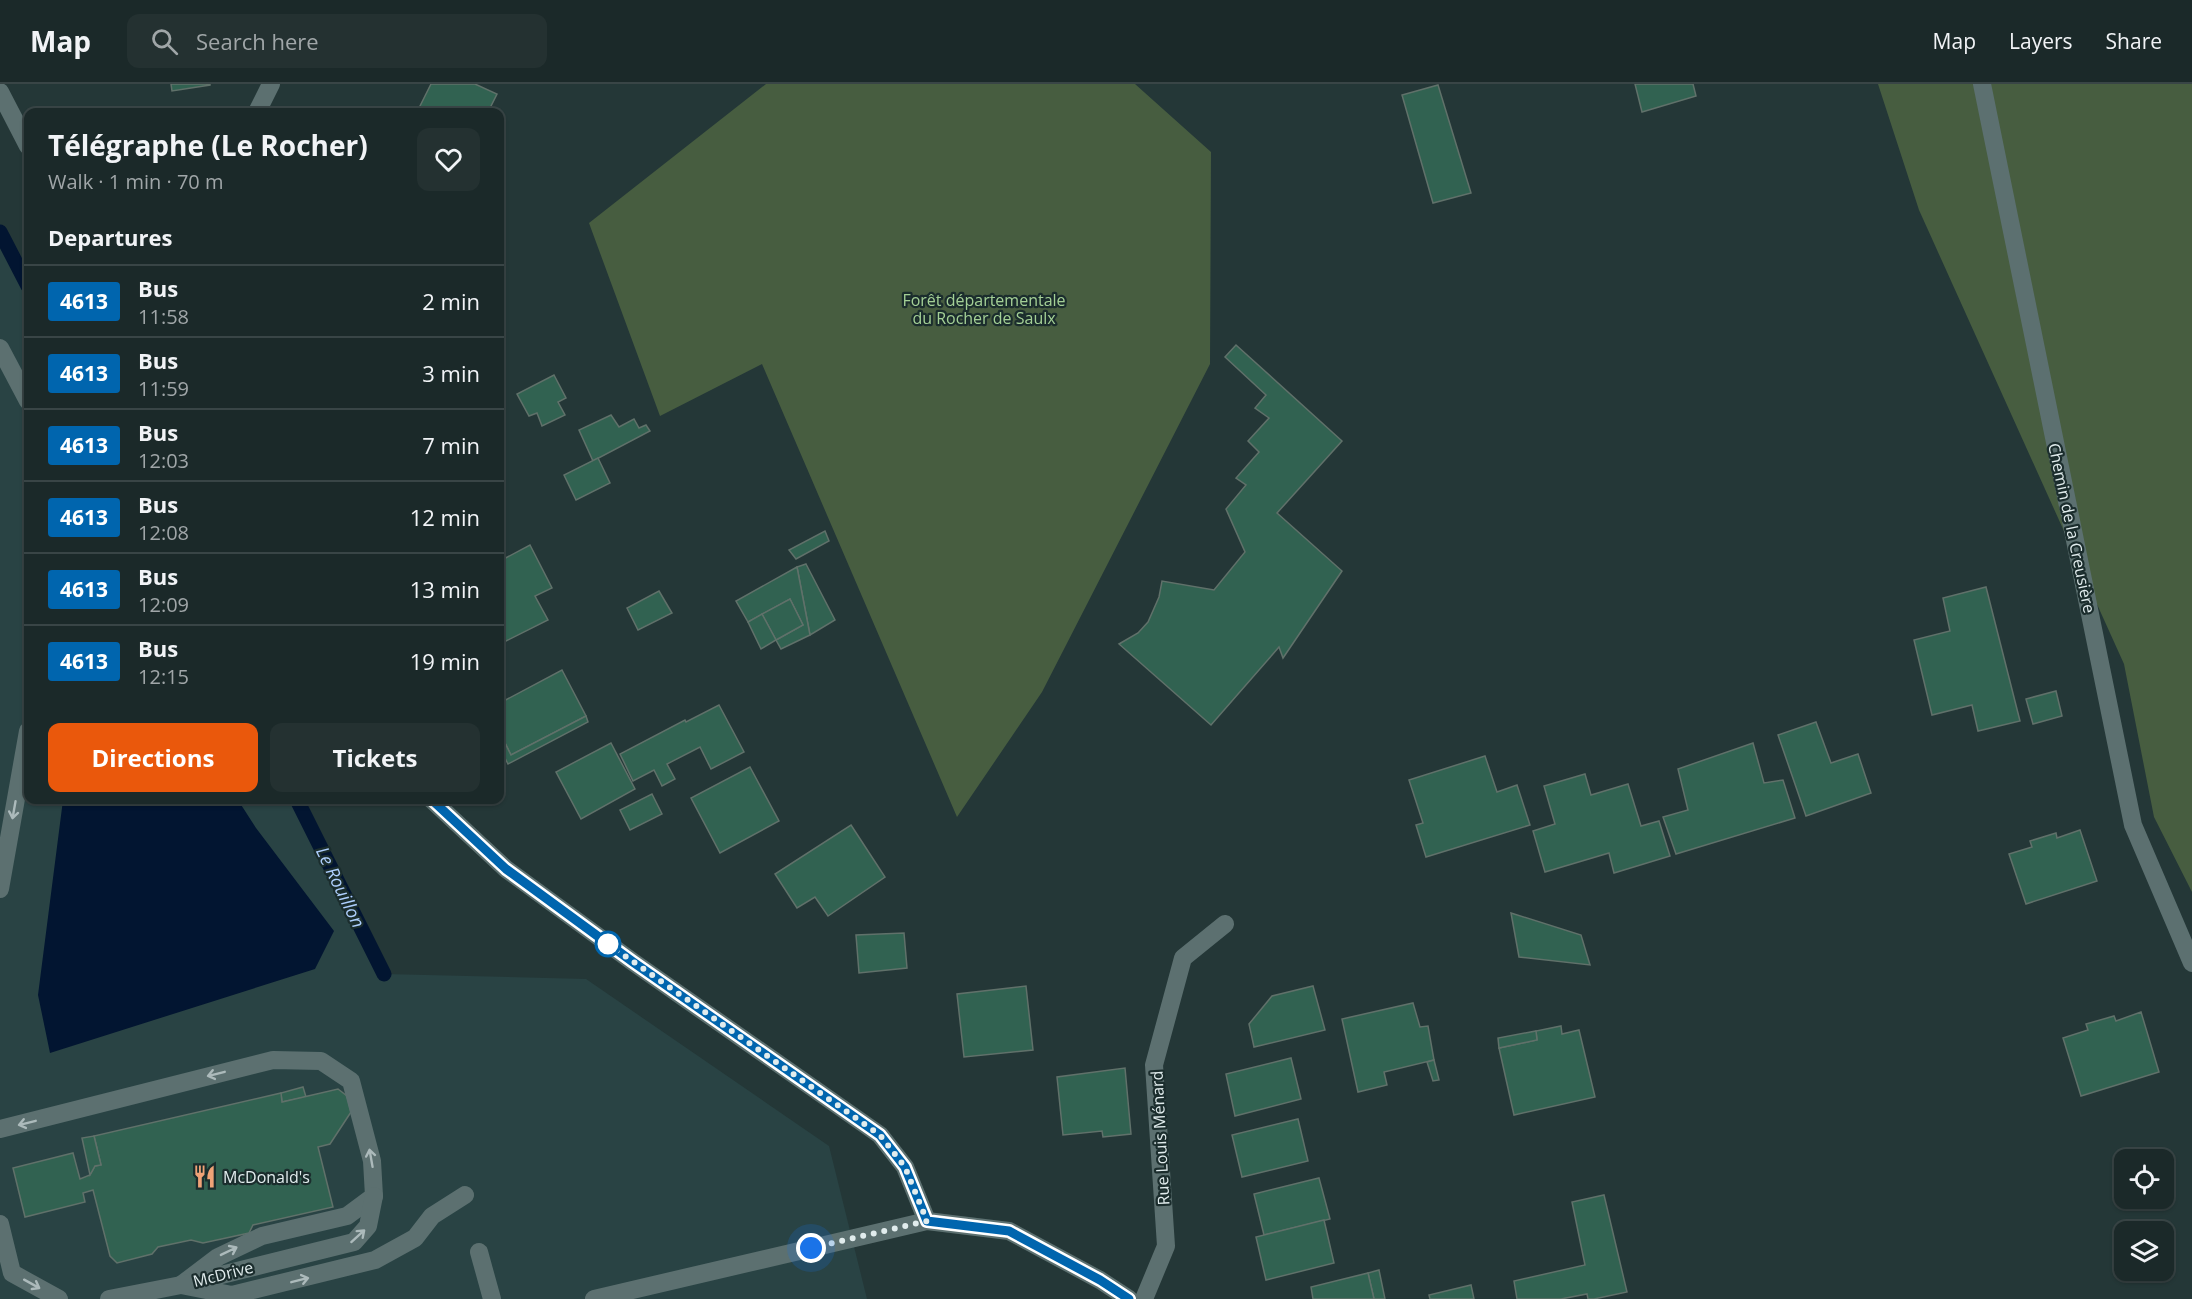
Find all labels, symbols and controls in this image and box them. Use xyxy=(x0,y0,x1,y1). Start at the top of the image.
search box xyxy=(127,14,547,68)
text: Map xyxy=(30,22,91,60)
icon: search xyxy=(148,25,181,58)
text: Search here xyxy=(196,26,319,56)
text: Map xyxy=(1933,27,1976,55)
text: Layers xyxy=(2009,27,2073,55)
text: Share xyxy=(2106,27,2162,55)
text: Télégraphe (Le Rocher) xyxy=(48,126,368,164)
button: heart xyxy=(417,128,480,191)
text: Walk · 1 min · 70 m xyxy=(48,168,223,195)
text: Departures xyxy=(48,222,172,252)
text: Bus xyxy=(138,273,178,303)
text: 2 min xyxy=(422,286,480,316)
text: 4613 xyxy=(60,287,108,315)
park label: Forêt départementale du Rocher de Saulx xyxy=(902,289,1066,329)
text: 11:58 xyxy=(138,303,189,330)
text: Bus xyxy=(138,345,178,375)
text: 3 min xyxy=(422,358,480,388)
text: 4613 xyxy=(60,359,108,387)
text: 11:59 xyxy=(138,375,189,402)
text: Bus xyxy=(138,417,178,447)
text: 7 min xyxy=(422,430,480,460)
text: 4613 xyxy=(60,431,108,459)
street label: Chemin de la Creusière xyxy=(2043,441,2101,615)
text: 12:03 xyxy=(138,447,189,474)
text: Bus xyxy=(138,489,178,519)
text: 12 min xyxy=(410,502,480,532)
text: 4613 xyxy=(60,503,108,531)
text: 12:08 xyxy=(138,519,189,546)
text: Bus xyxy=(138,561,178,591)
text: 13 min xyxy=(410,574,480,604)
text: 4613 xyxy=(60,575,108,603)
text: 12:09 xyxy=(138,591,189,618)
text: Bus xyxy=(138,633,178,663)
text: 19 min xyxy=(410,646,480,676)
text: 4613 xyxy=(60,647,108,675)
text: 12:15 xyxy=(138,663,189,690)
button: Directions xyxy=(48,723,258,792)
button: Tickets xyxy=(270,723,480,792)
one-way arrow xyxy=(8,799,19,819)
water label: Le Rouillon xyxy=(311,843,371,931)
unlabelled marker xyxy=(595,931,621,957)
one-way arrow xyxy=(207,1069,226,1081)
street label: Rue Louis Ménard xyxy=(1145,1070,1175,1206)
one-way arrow xyxy=(18,1117,37,1129)
one-way arrow xyxy=(365,1149,376,1169)
map controls xyxy=(2114,1149,2174,1281)
button: locate xyxy=(2114,1149,2174,1209)
restaurant icon: McDonald's xyxy=(192,1164,218,1190)
place label: McDonald's xyxy=(223,1166,310,1188)
button: layers xyxy=(2114,1221,2174,1281)
one-way arrow xyxy=(349,1230,365,1244)
your location xyxy=(796,1233,826,1263)
one-way arrow xyxy=(220,1245,238,1257)
street label: McDrive xyxy=(191,1256,255,1292)
one-way arrow xyxy=(290,1273,309,1285)
one-way arrow xyxy=(23,1278,40,1290)

